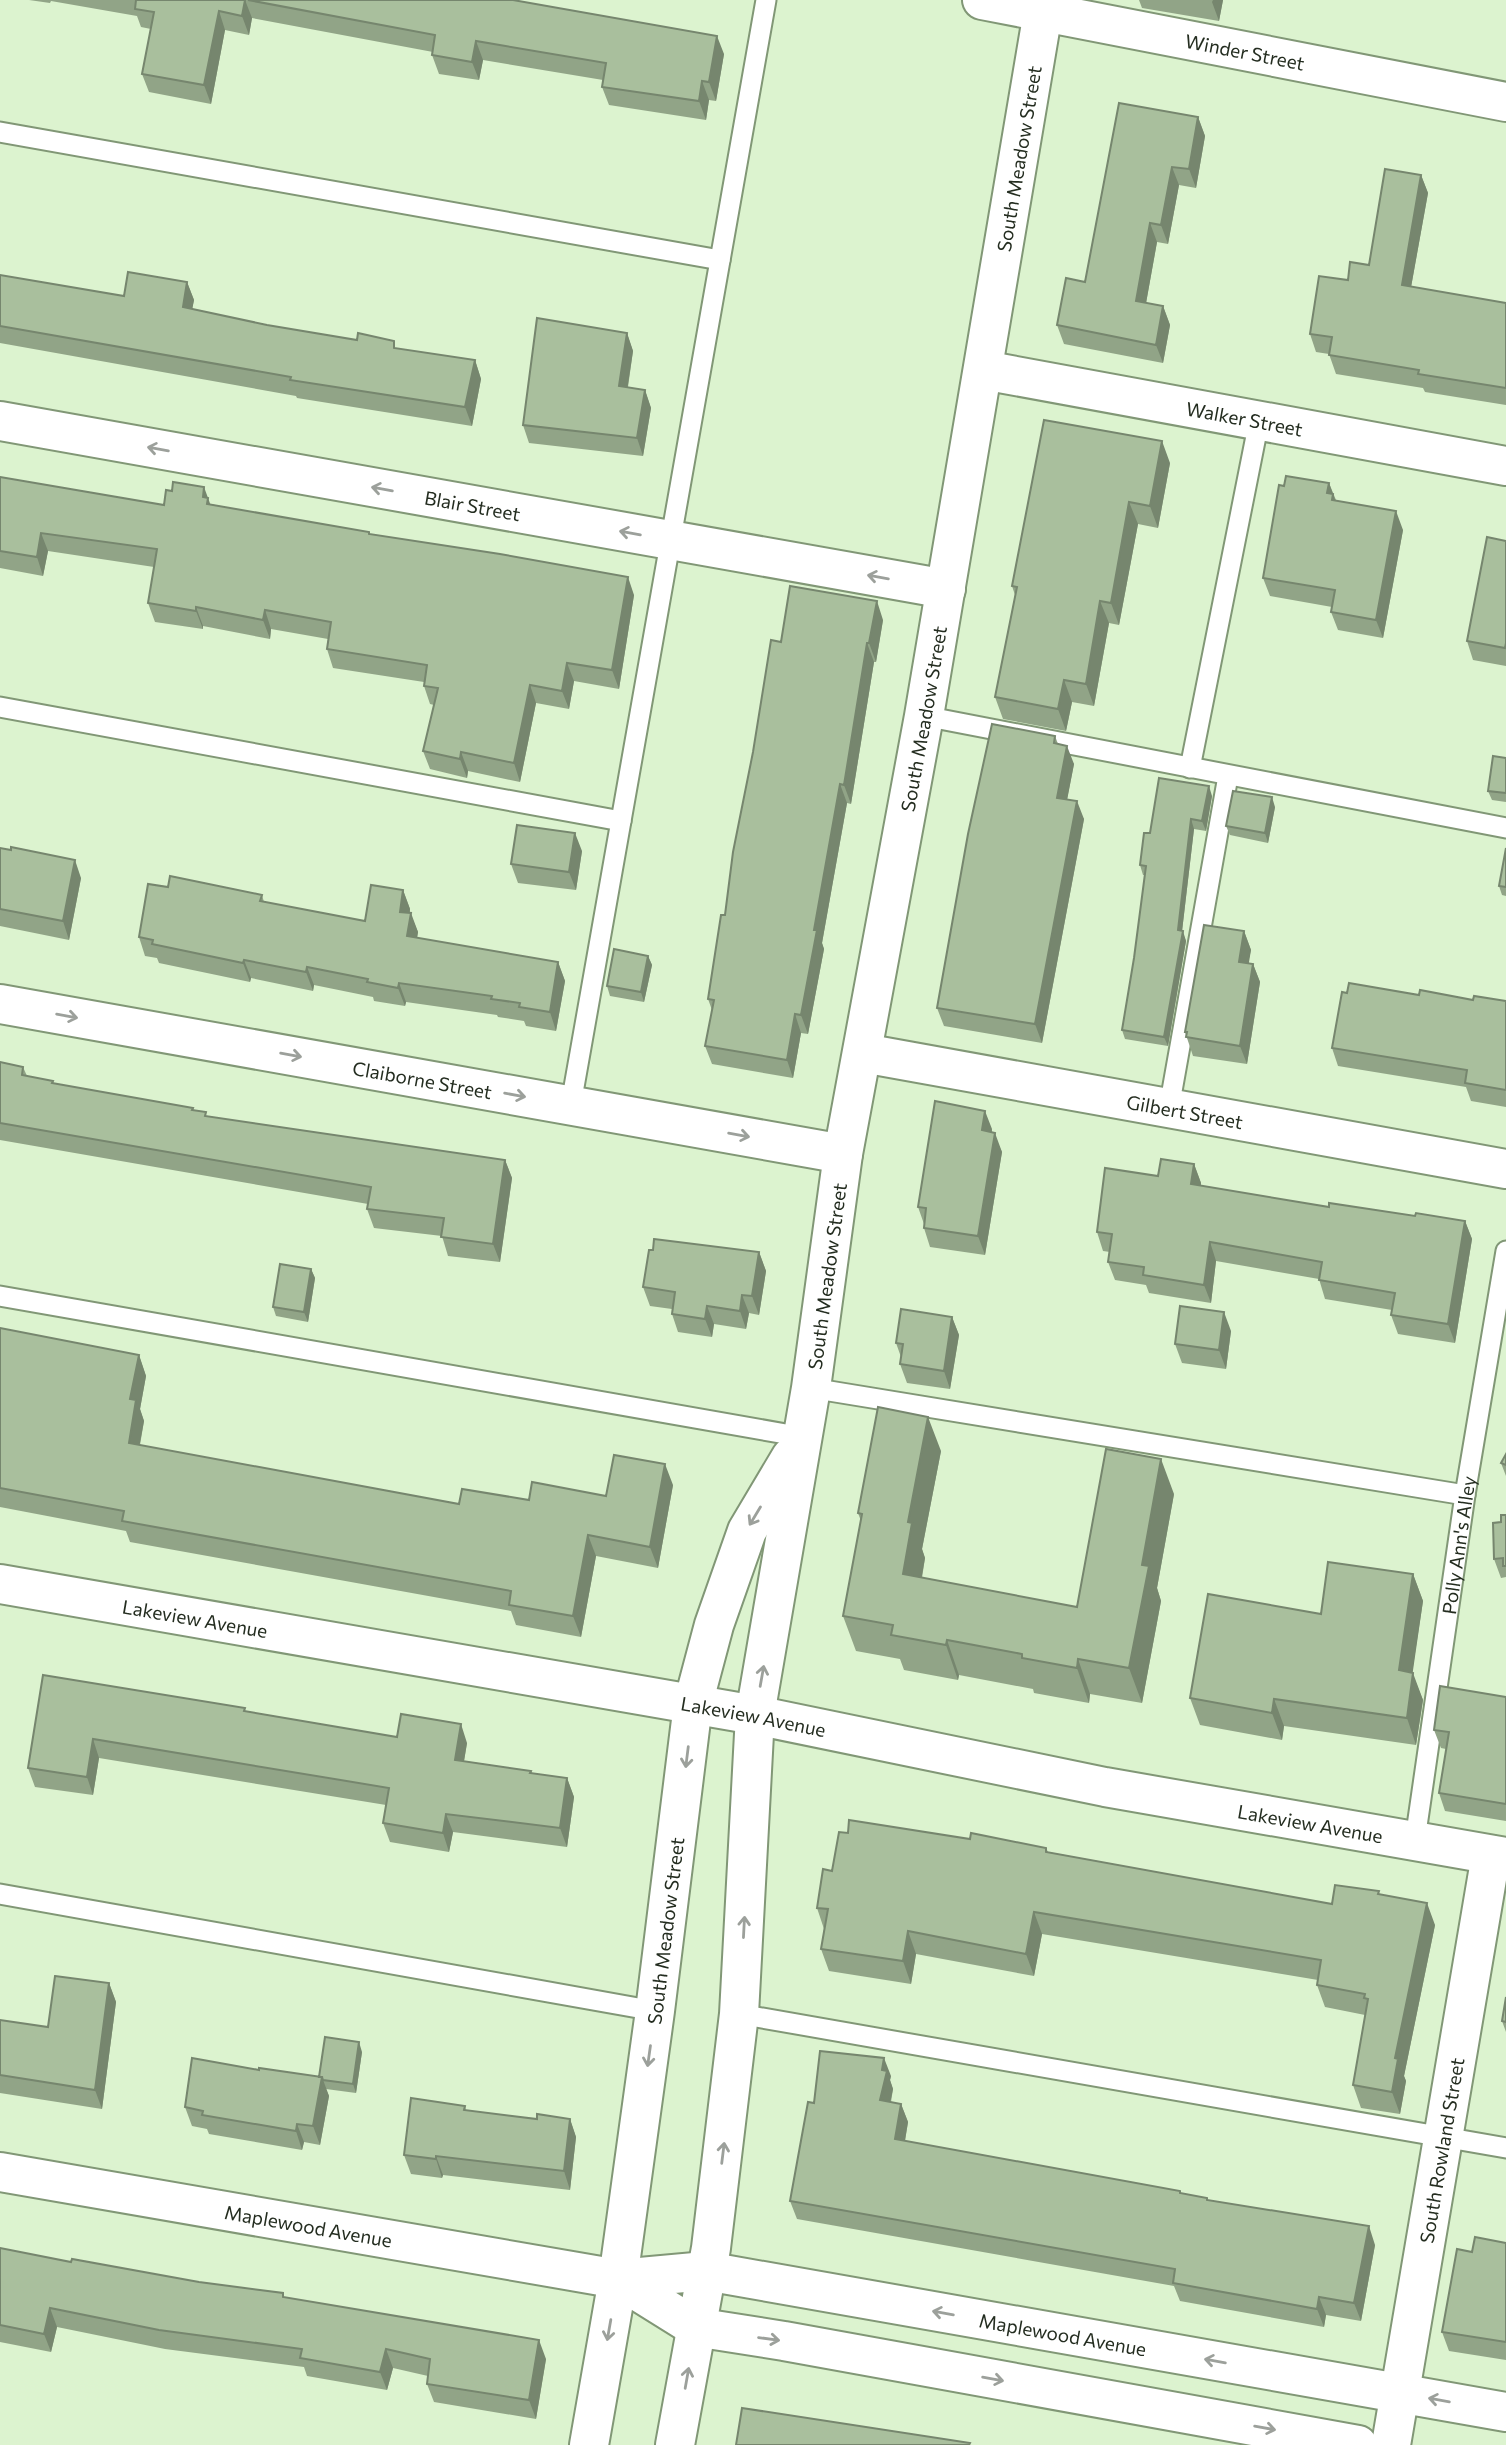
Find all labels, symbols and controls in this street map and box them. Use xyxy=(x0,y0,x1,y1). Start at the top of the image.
street label: Winder Street xyxy=(1183,28,1307,74)
street label: South Meadow Street xyxy=(991,64,1045,253)
street label: Walker Street xyxy=(1184,396,1305,440)
one-way arrow xyxy=(147,442,170,456)
one-way arrow xyxy=(371,482,394,495)
street label: Blair Street xyxy=(423,485,523,525)
one-way arrow xyxy=(619,526,642,539)
one-way arrow xyxy=(867,570,890,583)
street label: South Meadow Street xyxy=(895,624,951,813)
one-way arrow xyxy=(55,1009,78,1023)
one-way arrow xyxy=(279,1049,302,1062)
street label: Claiborne Street xyxy=(351,1055,494,1103)
one-way arrow xyxy=(503,1089,526,1102)
street label: Gilbert Street xyxy=(1125,1089,1245,1133)
one-way arrow xyxy=(727,1129,750,1143)
street label: South Meadow Street xyxy=(802,1181,850,1371)
street label: Polly Ann's Alley xyxy=(1436,1474,1480,1616)
one-way arrow xyxy=(748,1506,762,1526)
street label: Lakeview Avenue xyxy=(121,1594,270,1642)
one-way arrow xyxy=(756,1665,769,1688)
street label: Lakeview Avenue xyxy=(679,1691,828,1741)
one-way arrow xyxy=(680,1746,693,1768)
street label: Lakeview Avenue xyxy=(1236,1799,1385,1847)
street label: South Meadow Street xyxy=(642,1836,688,2026)
one-way arrow xyxy=(738,1916,751,1939)
one-way arrow xyxy=(642,2044,655,2067)
street label: South Rowland Street xyxy=(1414,2055,1468,2245)
one-way arrow xyxy=(716,2143,729,2165)
street label: Maplewood Avenue xyxy=(223,2200,394,2251)
one-way arrow xyxy=(932,2305,954,2319)
street label: Maplewood Avenue xyxy=(978,2308,1148,2360)
one-way arrow xyxy=(602,2318,615,2341)
one-way arrow xyxy=(757,2333,780,2346)
one-way arrow xyxy=(1204,2354,1227,2367)
one-way arrow xyxy=(680,2367,694,2390)
one-way arrow xyxy=(981,2373,1004,2386)
one-way arrow xyxy=(1428,2393,1451,2407)
one-way arrow xyxy=(1253,2422,1276,2435)

